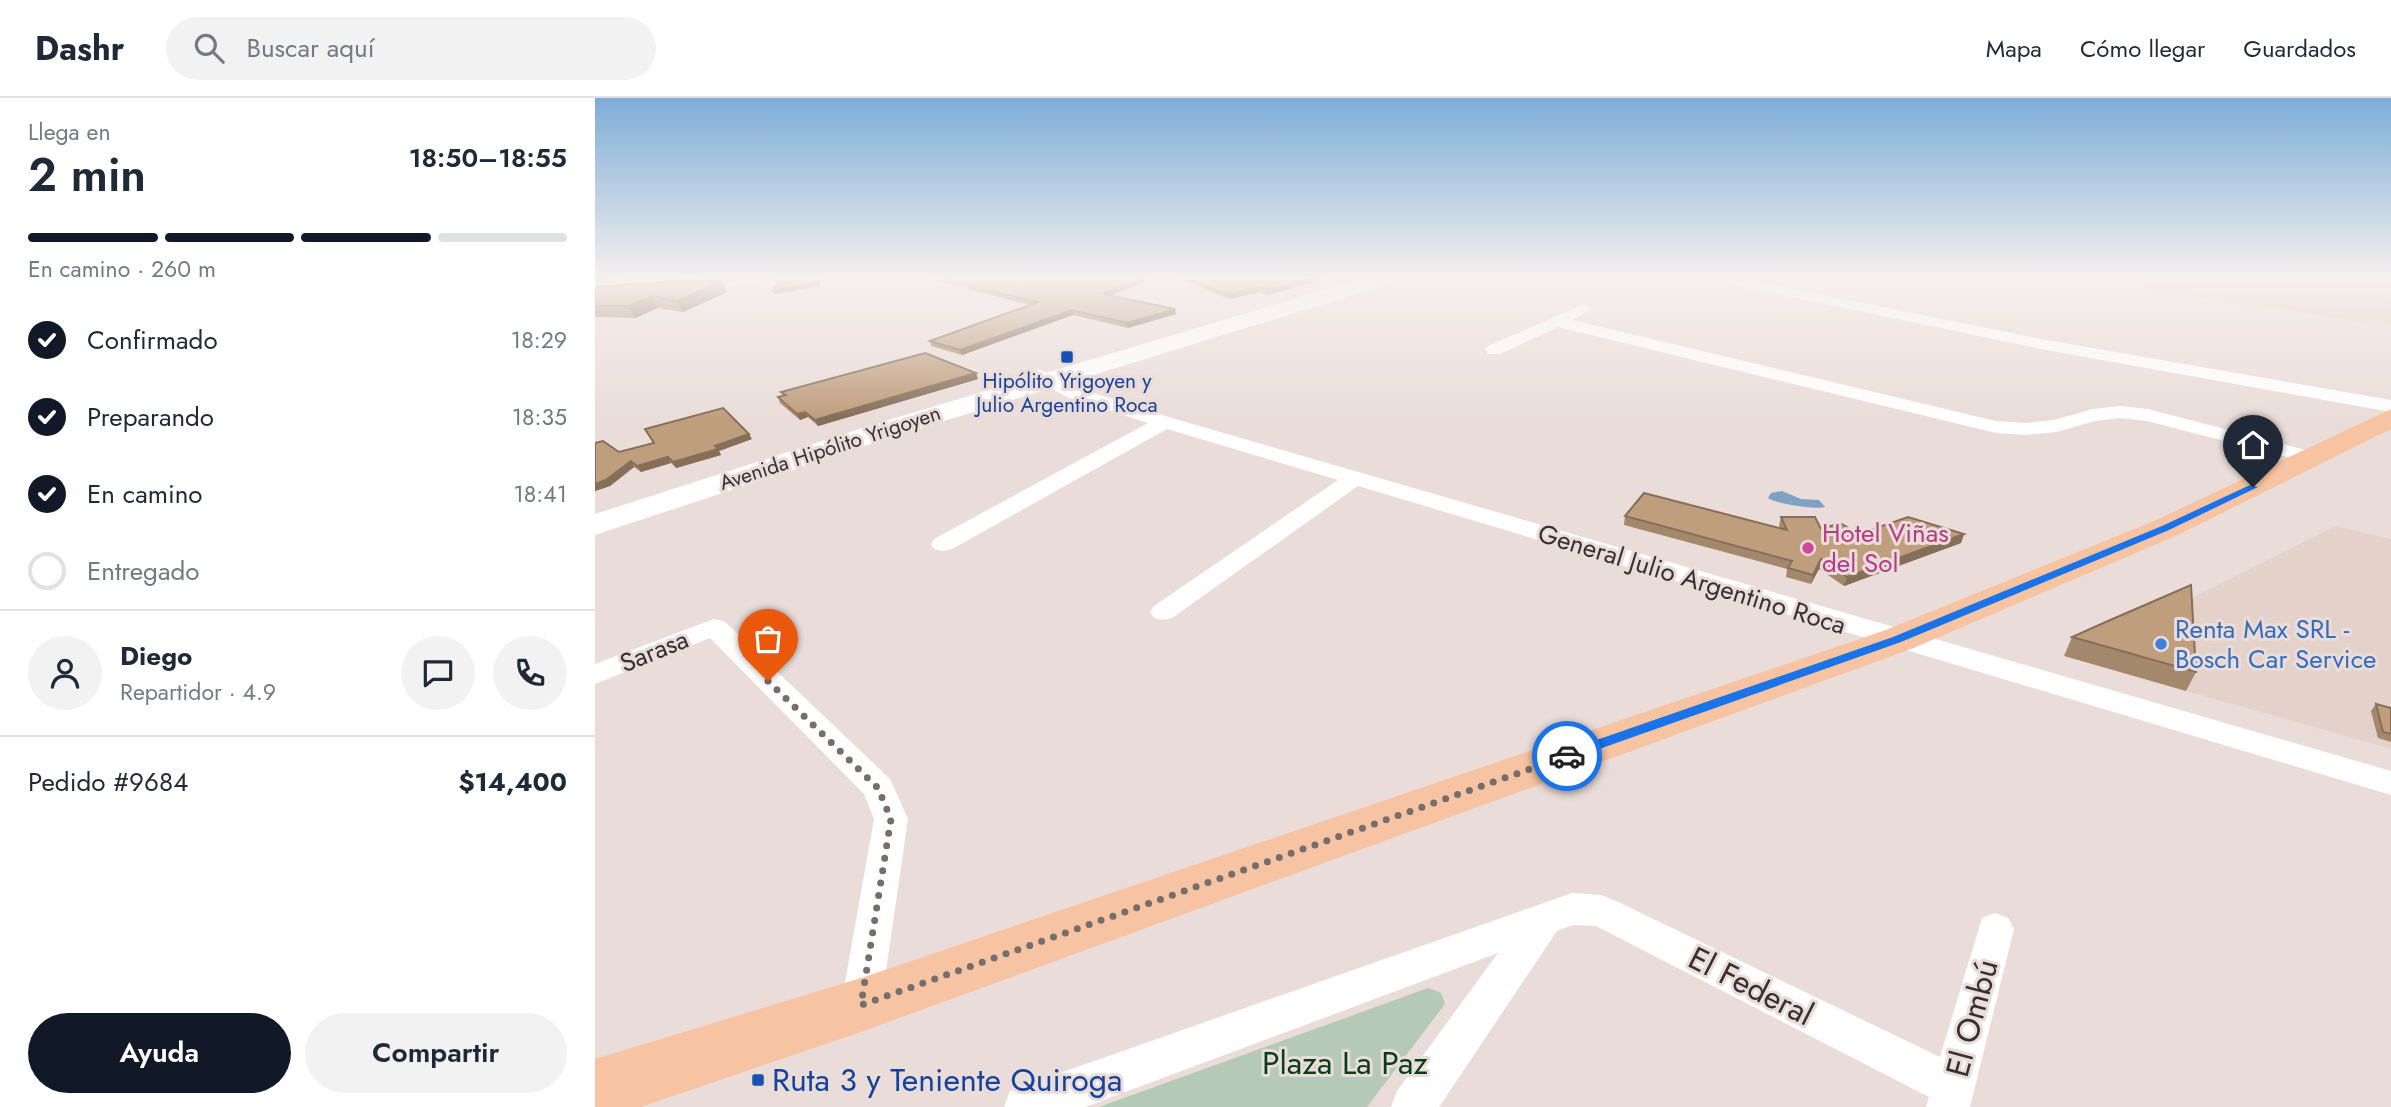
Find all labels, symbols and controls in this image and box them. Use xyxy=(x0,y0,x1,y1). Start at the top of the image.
search box xyxy=(166,17,656,80)
text: Dashr xyxy=(35,25,124,72)
icon: search xyxy=(190,29,228,67)
text: Buscar aquí xyxy=(246,29,374,67)
text: Mapa xyxy=(1986,31,2042,66)
text: Cómo llegar xyxy=(2080,31,2205,66)
text: Guardados xyxy=(2243,31,2356,66)
text: Llega en xyxy=(28,115,110,149)
text: 18:50–18:55 xyxy=(409,139,567,177)
text: 2 min xyxy=(28,142,146,208)
text: En camino · 260 m xyxy=(28,252,216,286)
icon: check xyxy=(28,321,66,359)
text: Confirmado xyxy=(87,321,218,359)
text: 18:29 xyxy=(511,323,567,357)
marker: Hipólito Yrigoyen y Julio Argentino Roca xyxy=(1059,349,1075,365)
place label: Hipólito Yrigoyen y Julio Argentino Roca xyxy=(973,366,1158,420)
icon: check xyxy=(28,398,66,436)
text: Preparando xyxy=(87,398,214,436)
street label: Avenida Hipólito Yrigoyen xyxy=(715,398,945,498)
text: 18:35 xyxy=(512,400,567,434)
pin xyxy=(2223,415,2283,487)
icon: home xyxy=(2234,426,2272,464)
icon: check xyxy=(28,475,66,513)
text: En camino xyxy=(87,475,203,513)
text: 18:41 xyxy=(513,477,567,511)
street label: General Julio Argentino Roca xyxy=(1533,514,1851,644)
place label: Hotel Viñas del Sol xyxy=(1822,514,1949,582)
marker: Hotel Viñas del Sol xyxy=(1800,540,1816,556)
text: Entregado xyxy=(87,552,199,590)
pin xyxy=(738,609,798,681)
place label: Renta Max SRL - Bosch Car Service xyxy=(2175,610,2376,678)
street label: Sarasa xyxy=(614,620,694,682)
icon: bag xyxy=(749,620,787,658)
button: person xyxy=(28,636,102,710)
button: chat xyxy=(401,636,475,710)
button: phone xyxy=(493,636,567,710)
marker: Renta Max SRL - Bosch Car Service xyxy=(2153,636,2169,652)
text: Diego xyxy=(120,637,192,675)
text: Repartidor · 4.9 xyxy=(120,675,276,709)
courier xyxy=(1532,721,1602,791)
icon: car xyxy=(1548,737,1586,775)
text: Pedido #9684 xyxy=(28,763,188,801)
text: $14,400 xyxy=(458,763,567,801)
street label: El Federal xyxy=(1681,935,1821,1037)
street label: El Ombú xyxy=(1934,954,2010,1082)
button: Ayuda xyxy=(28,1013,291,1093)
button: Compartir xyxy=(305,1013,567,1093)
park label: Plaza La Paz xyxy=(1262,1040,1428,1086)
place label: Ruta 3 y Teniente Quiroga xyxy=(772,1057,1122,1103)
marker: Ruta 3 y Teniente Quiroga xyxy=(750,1072,766,1088)

